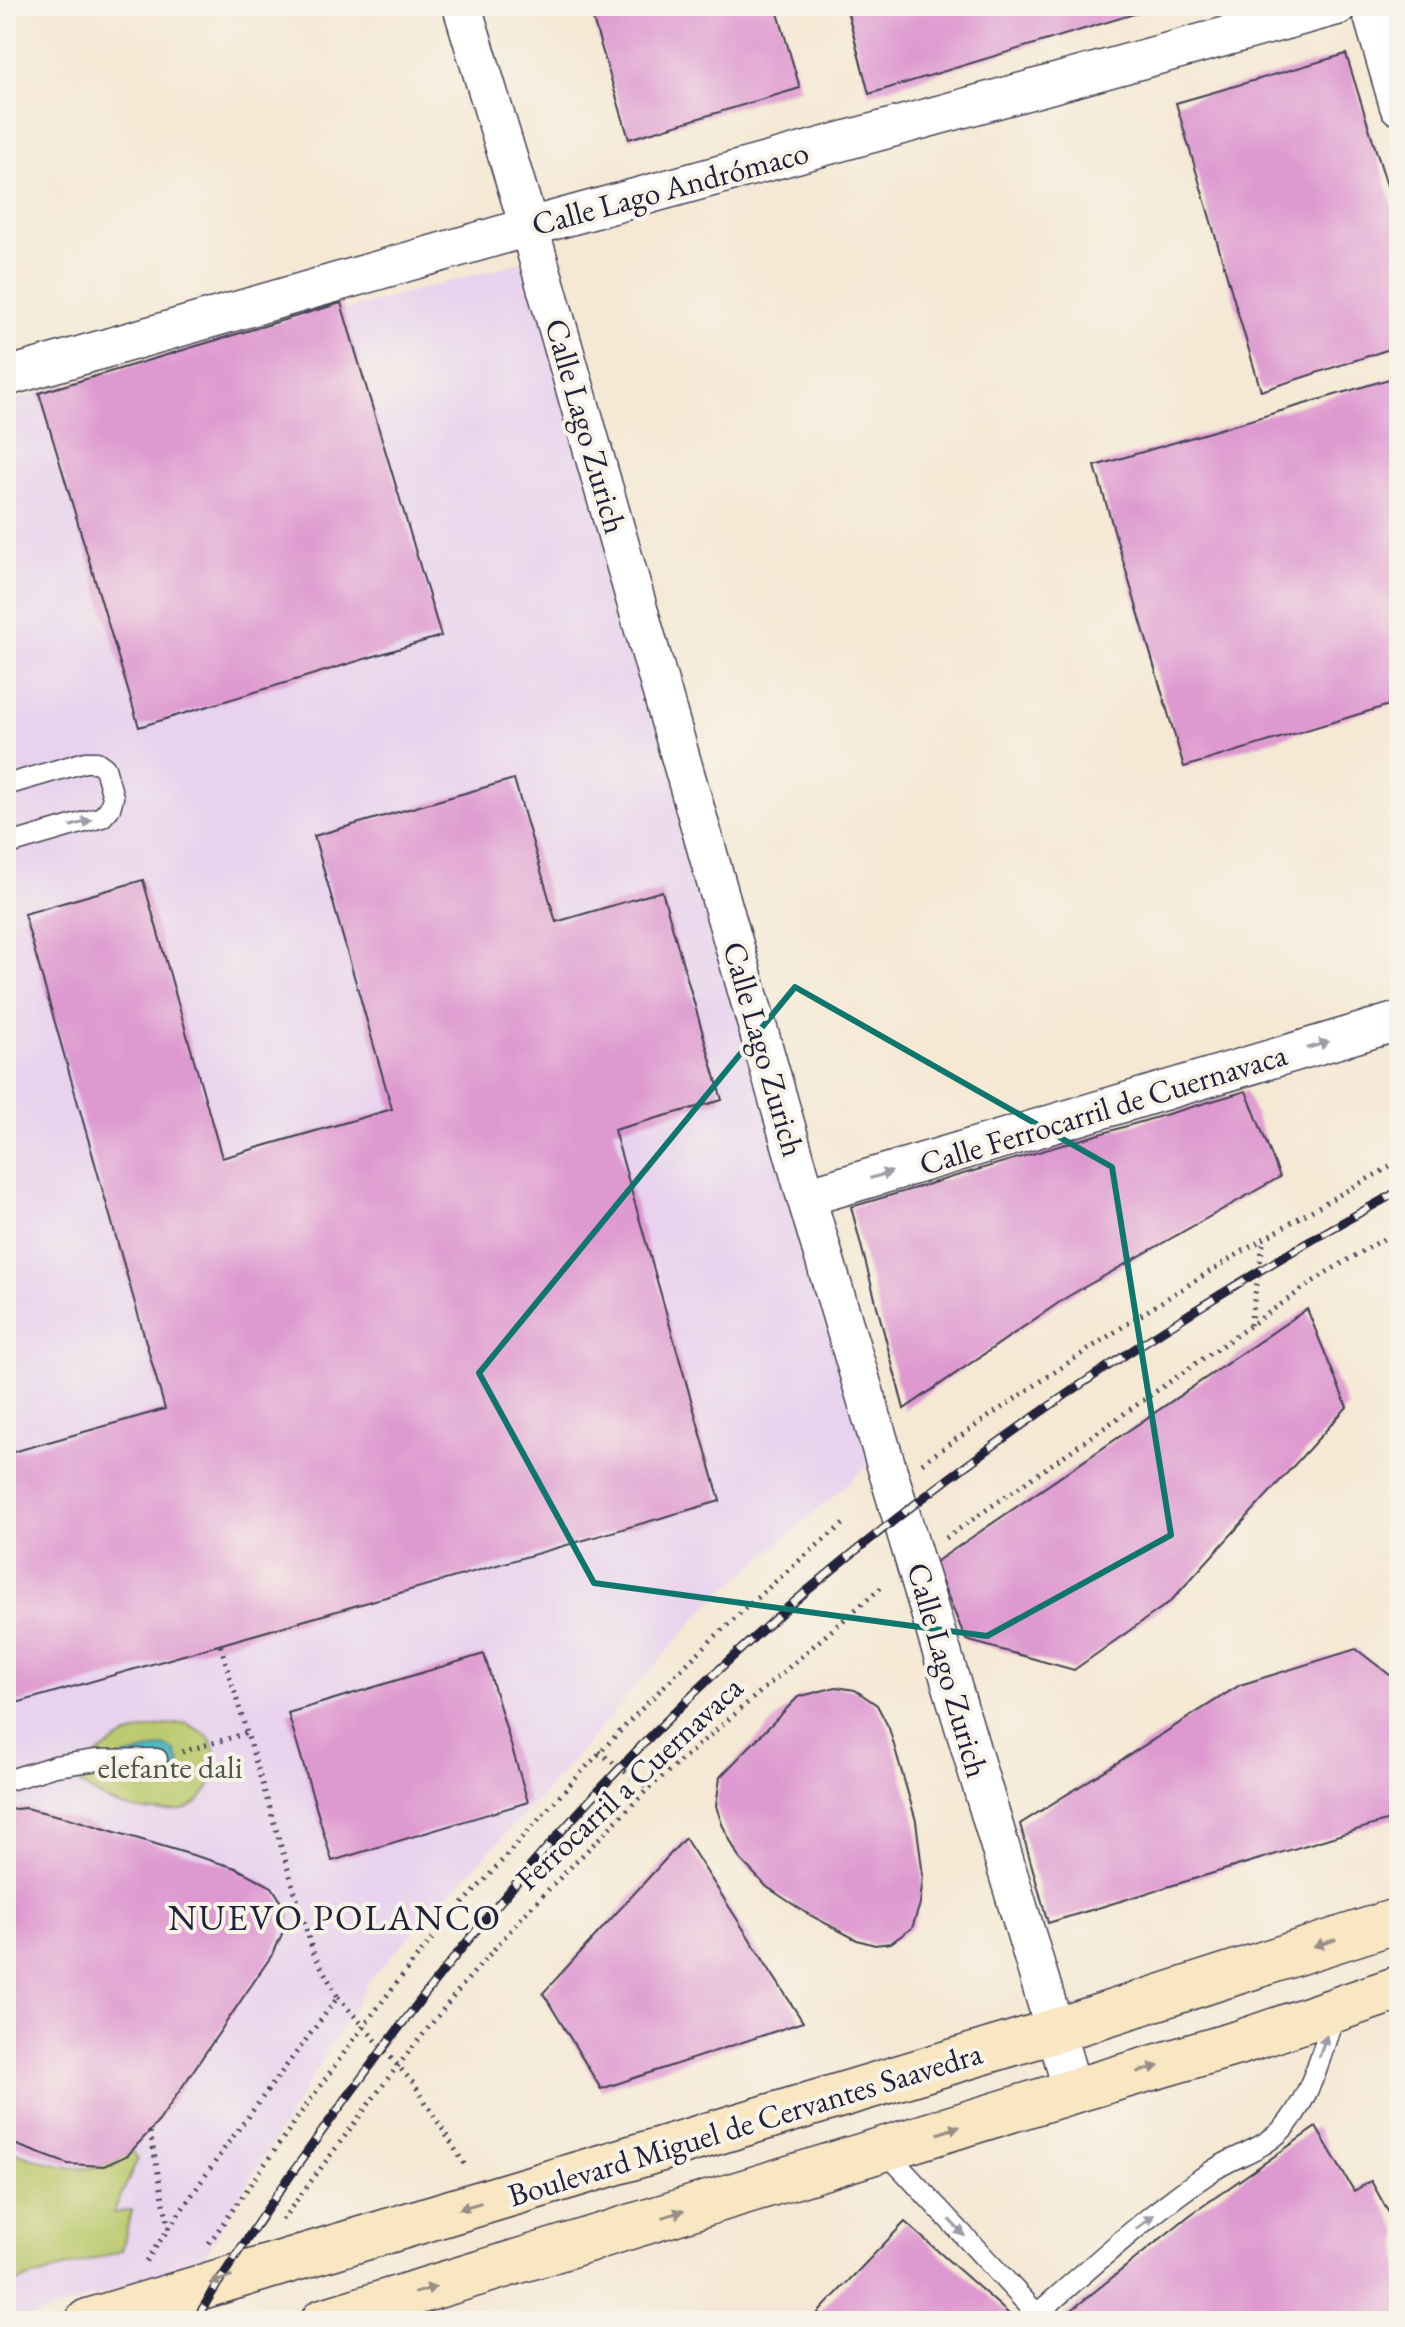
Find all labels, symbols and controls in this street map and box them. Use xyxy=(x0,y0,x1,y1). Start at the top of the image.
street label: Calle Lago Andrómaco xyxy=(527,131,813,245)
street label: Calle Lago Zurich xyxy=(535,314,637,538)
one-way arrow xyxy=(69,816,93,829)
street label: Calle Lago Zurich xyxy=(713,937,815,1161)
street label: Calle Ferrocarril de Cuernavaca xyxy=(914,1033,1292,1185)
one-way arrow xyxy=(1307,1038,1331,1051)
one-way arrow xyxy=(869,1168,893,1181)
street label: Calle Lago Zurich xyxy=(897,1558,999,1782)
street label: Ferrocarril a Cuernavaca xyxy=(506,1666,752,1899)
park label: elefante dali xyxy=(97,1746,243,1788)
district label: NUEVO POLANCO xyxy=(168,1894,502,1941)
one-way arrow xyxy=(1312,1938,1336,1950)
street label: Boulevard Miguel de Cervantes Saavedra xyxy=(503,2032,987,2216)
one-way arrow xyxy=(1318,2034,1330,2058)
one-way arrow xyxy=(1136,2062,1160,2075)
one-way arrow xyxy=(937,2123,961,2136)
one-way arrow xyxy=(457,2200,481,2213)
one-way arrow xyxy=(662,2207,686,2220)
one-way arrow xyxy=(1135,2214,1155,2230)
one-way arrow xyxy=(947,2218,965,2237)
one-way arrow xyxy=(208,2274,232,2287)
one-way arrow xyxy=(413,2283,437,2296)

